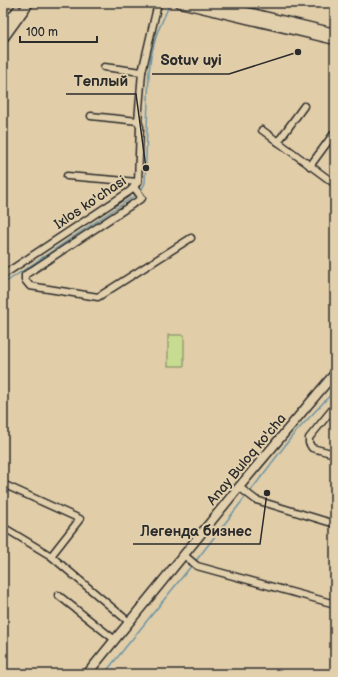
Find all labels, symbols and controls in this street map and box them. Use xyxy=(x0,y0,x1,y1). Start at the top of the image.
scale bar xyxy=(20,18,97,44)
text: 100 m xyxy=(26,25,58,40)
callout: Sotuv uyi xyxy=(152,47,229,74)
text: Sotuv uyi xyxy=(160,51,222,70)
callout: Теплый xyxy=(66,67,136,94)
text: Теплый xyxy=(74,72,128,91)
street label: Ixlos ko'chasi xyxy=(51,172,130,233)
street label: Anay Buloq ko'cha xyxy=(203,410,290,509)
callout: Легенда бизнес xyxy=(133,517,260,544)
text: Легенда бизнес xyxy=(139,522,252,541)

